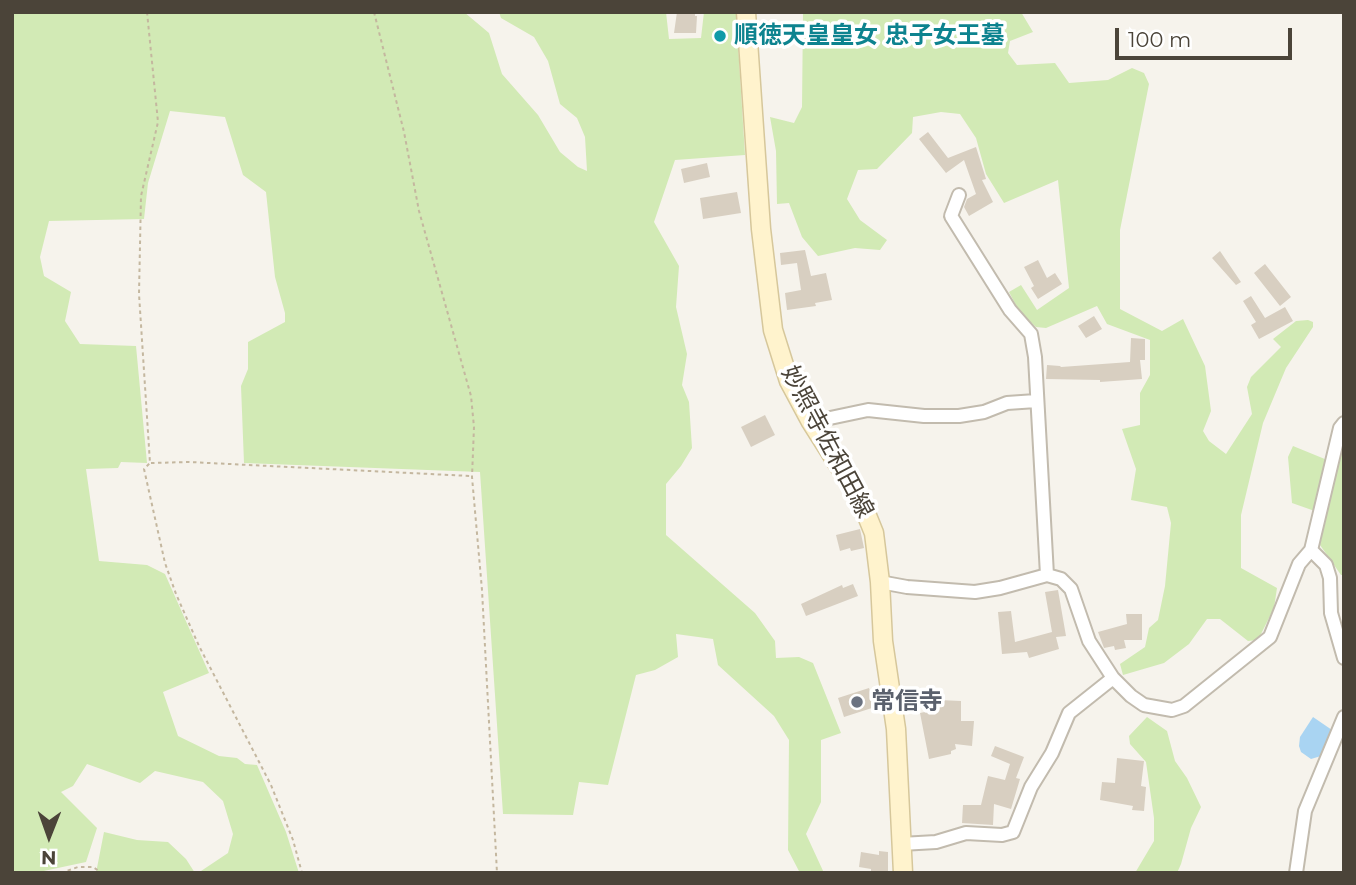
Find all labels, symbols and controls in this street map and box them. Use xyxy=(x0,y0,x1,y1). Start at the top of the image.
scale bar xyxy=(1118,14,1295,58)
place label: 順徳天皇皇女 忠子女王墓 xyxy=(734,22,1005,50)
text: 100 m xyxy=(1128,27,1191,52)
marker: 順徳天皇皇女 忠子女王墓 xyxy=(712,28,728,44)
street label: 妙照寺佐和田線 xyxy=(775,361,879,523)
place label: 常信寺 xyxy=(871,688,943,716)
marker: 常信寺 xyxy=(849,694,865,710)
north arrow xyxy=(14,801,84,871)
text: N xyxy=(41,846,57,869)

